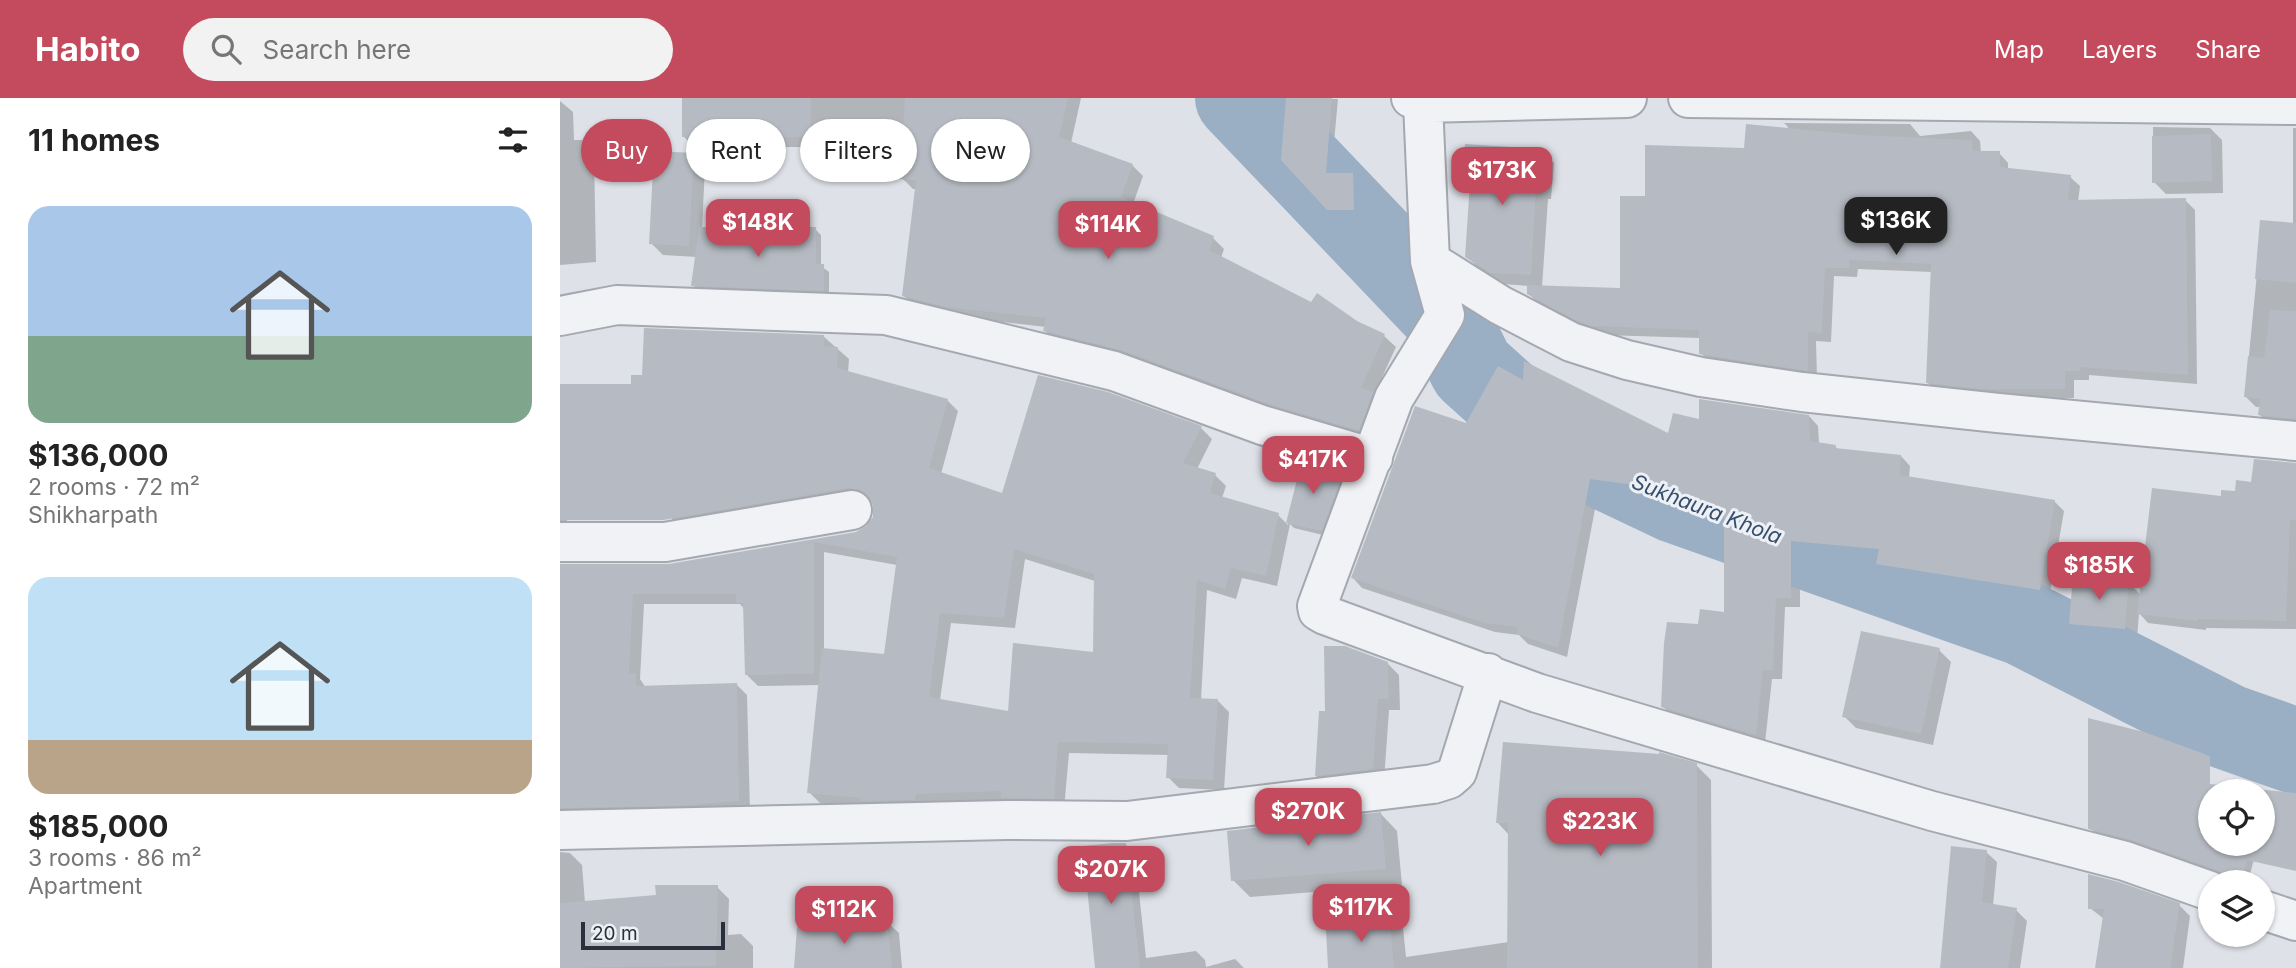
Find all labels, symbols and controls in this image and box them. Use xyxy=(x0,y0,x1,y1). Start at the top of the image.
search box xyxy=(183,18,673,81)
text: Habito xyxy=(35,29,141,69)
icon: search xyxy=(207,30,245,68)
text: Search here xyxy=(263,34,411,65)
text: Map xyxy=(1994,35,2044,64)
text: Layers xyxy=(2082,35,2157,64)
text: Share xyxy=(2195,35,2261,64)
chip: Buy xyxy=(581,119,672,182)
chip: Rent xyxy=(686,119,786,182)
chip: Filters xyxy=(800,119,917,182)
chip: New xyxy=(931,119,1030,182)
icon: filters xyxy=(494,121,532,159)
text: 11 homes xyxy=(28,122,160,158)
pin: $173K xyxy=(1453,148,1551,207)
text: $173K xyxy=(1467,156,1537,184)
pin: $136K xyxy=(1847,198,1945,257)
pin: $148K xyxy=(709,200,807,259)
pin: $114K xyxy=(1059,202,1157,261)
text: $136K xyxy=(1860,206,1932,234)
text: $148K xyxy=(722,208,794,236)
text: $114K xyxy=(1075,210,1142,238)
icon: home xyxy=(217,252,343,378)
pin: $417K xyxy=(1264,436,1362,496)
text: $136,000 xyxy=(28,437,168,473)
text: $417K xyxy=(1278,445,1348,473)
water label: Sukhaura Khola xyxy=(1628,469,1786,549)
text: 2 rooms · 72 m² xyxy=(28,473,200,501)
text: Shikharpath xyxy=(28,501,158,529)
pin: $185K xyxy=(2050,542,2148,602)
text: $185K xyxy=(2063,551,2135,579)
icon: home xyxy=(217,623,343,749)
map controls xyxy=(2198,779,2275,947)
button: locate xyxy=(2198,779,2275,856)
pin: $270K xyxy=(1259,788,1357,848)
text: $270K xyxy=(1271,797,1345,825)
pin: $223K xyxy=(1551,798,1649,858)
text: $223K xyxy=(1562,807,1638,835)
text: $185,000 xyxy=(28,808,168,844)
text: 3 rooms · 86 m² xyxy=(28,844,202,872)
pin: $207K xyxy=(1062,846,1160,906)
text: $207K xyxy=(1074,855,1148,883)
button: layers xyxy=(2198,870,2275,947)
text: Apartment xyxy=(28,872,142,900)
pin: $117K xyxy=(1312,884,1410,944)
pin: $112K xyxy=(795,886,893,946)
text: $117K xyxy=(1329,893,1393,921)
text: $112K xyxy=(811,895,877,923)
scale bar xyxy=(581,919,724,951)
text: 20 m xyxy=(592,922,638,945)

